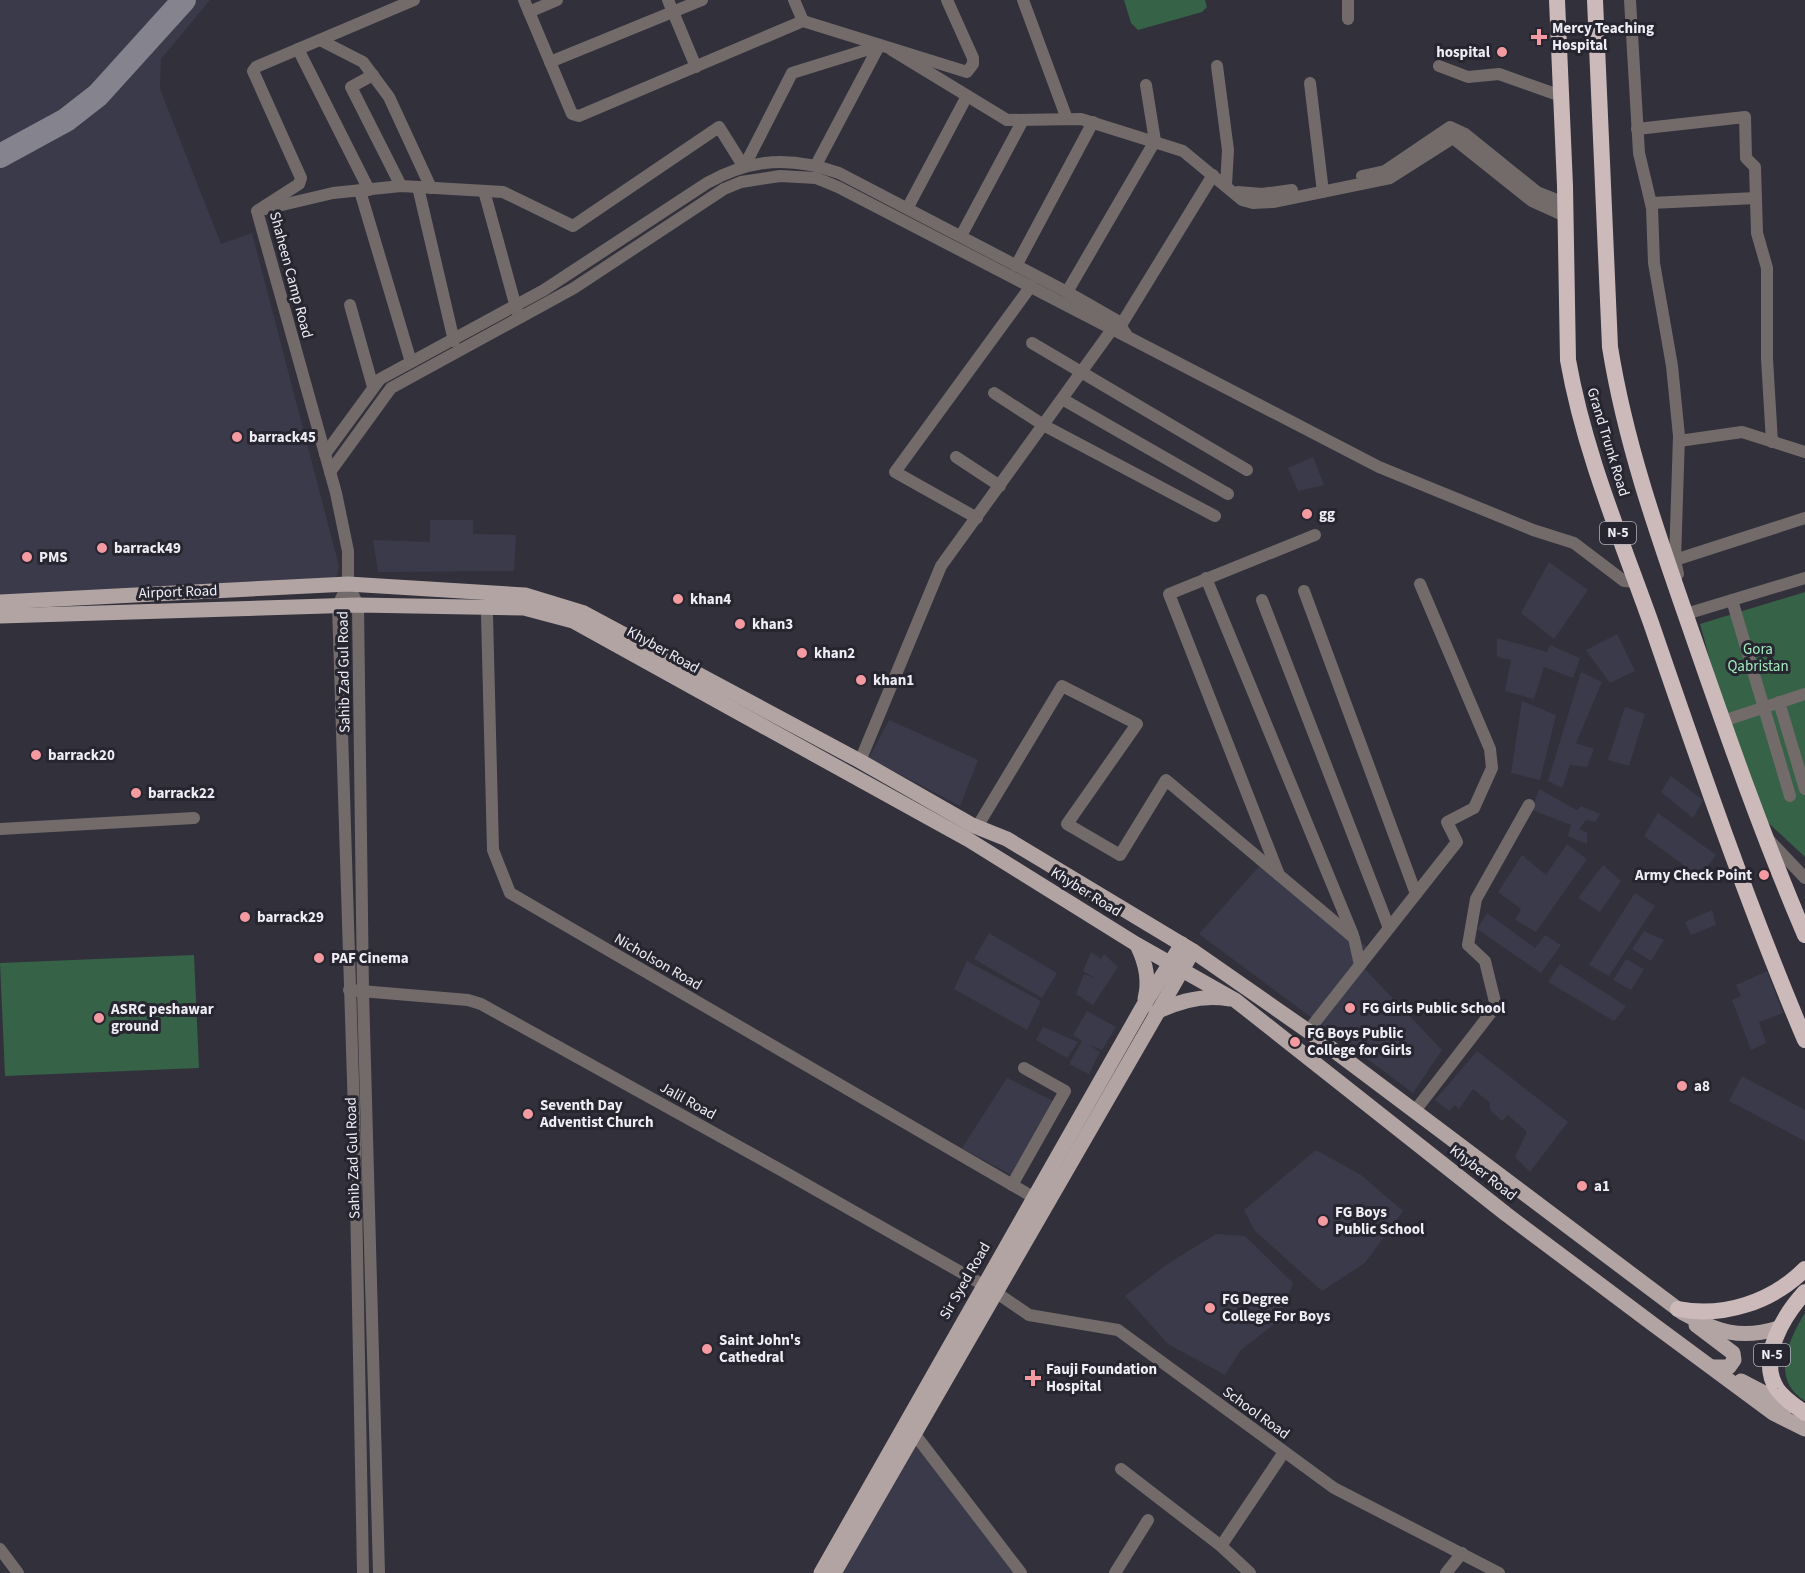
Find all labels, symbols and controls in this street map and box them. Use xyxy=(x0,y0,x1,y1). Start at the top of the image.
place label: Mercy Teaching Hospital xyxy=(1552,18,1654,56)
marker: Mercy Teaching Hospital xyxy=(1530,28,1548,46)
place label: hospital xyxy=(1436,42,1491,63)
marker: hospital xyxy=(1495,45,1509,59)
street label: Shaheen Camp Road xyxy=(264,209,318,341)
street label: Grand Trunk Road xyxy=(1581,385,1635,499)
place label: barrack45 xyxy=(249,427,316,448)
marker: barrack45 xyxy=(230,430,244,444)
place label: gg xyxy=(1319,504,1335,525)
marker: gg xyxy=(1300,507,1314,521)
road number: N-5 xyxy=(1600,522,1636,544)
place label: barrack49 xyxy=(114,538,181,559)
marker: barrack49 xyxy=(95,541,109,555)
place label: PMS xyxy=(39,547,68,568)
marker: PMS xyxy=(20,550,34,564)
street label: Airport Road xyxy=(138,580,218,604)
place label: khan4 xyxy=(690,589,731,610)
marker: khan4 xyxy=(671,592,685,606)
street label: Sahib Zad Gul Road xyxy=(332,611,356,733)
place label: khan3 xyxy=(752,614,793,635)
marker: khan3 xyxy=(733,617,747,631)
street label: Khyber Road xyxy=(623,621,703,679)
park label: Gora Qabristan xyxy=(1727,639,1789,677)
place label: khan2 xyxy=(814,643,855,664)
marker: khan2 xyxy=(795,646,809,660)
place label: khan1 xyxy=(873,670,914,691)
marker: khan1 xyxy=(854,673,868,687)
place label: barrack20 xyxy=(48,745,115,766)
marker: barrack20 xyxy=(29,748,43,762)
place label: barrack22 xyxy=(148,783,215,804)
marker: barrack22 xyxy=(129,786,143,800)
street label: Khyber Road xyxy=(1047,862,1125,922)
place label: Army Check Point xyxy=(1634,865,1752,886)
marker: Army Check Point xyxy=(1757,868,1771,882)
place label: barrack29 xyxy=(257,907,324,928)
marker: barrack29 xyxy=(238,910,252,924)
street label: Nicholson Road xyxy=(610,928,706,996)
place label: PAF Cinema xyxy=(331,948,409,969)
marker: PAF Cinema xyxy=(312,951,326,965)
place label: FG Girls Public School xyxy=(1362,998,1506,1019)
place label: ASRC peshawar ground xyxy=(110,999,214,1037)
marker: FG Girls Public School xyxy=(1343,1001,1357,1015)
marker: ASRC peshawar ground xyxy=(92,1011,106,1025)
place label: FG Boys Public College for Girls xyxy=(1307,1023,1412,1061)
marker: FG Boys Public College for Girls xyxy=(1288,1035,1302,1049)
place label: a8 xyxy=(1694,1076,1710,1097)
street label: Jalil Road xyxy=(656,1077,720,1125)
marker: a8 xyxy=(1675,1079,1689,1093)
place label: Seventh Day Adventist Church xyxy=(539,1095,653,1133)
street label: Sahib Zad Gul Road xyxy=(340,1097,366,1219)
marker: Seventh Day Adventist Church xyxy=(521,1107,535,1121)
street label: Khyber Road xyxy=(1445,1140,1521,1206)
place label: a1 xyxy=(1594,1176,1610,1197)
marker: a1 xyxy=(1575,1179,1589,1193)
place label: FG Boys Public School xyxy=(1335,1202,1425,1240)
marker: FG Boys Public School xyxy=(1316,1214,1330,1228)
street label: Sir Syed Road xyxy=(934,1239,996,1323)
place label: FG Degree College For Boys xyxy=(1222,1289,1331,1327)
marker: FG Degree College For Boys xyxy=(1203,1301,1217,1315)
place label: Saint John's Cathedral xyxy=(719,1330,801,1368)
marker: Saint John's Cathedral xyxy=(700,1342,714,1356)
road number: N-5 xyxy=(1754,1344,1790,1366)
place label: Fauji Foundation Hospital xyxy=(1046,1359,1157,1397)
marker: Fauji Foundation Hospital xyxy=(1024,1369,1042,1387)
street label: School Road xyxy=(1218,1381,1294,1445)

